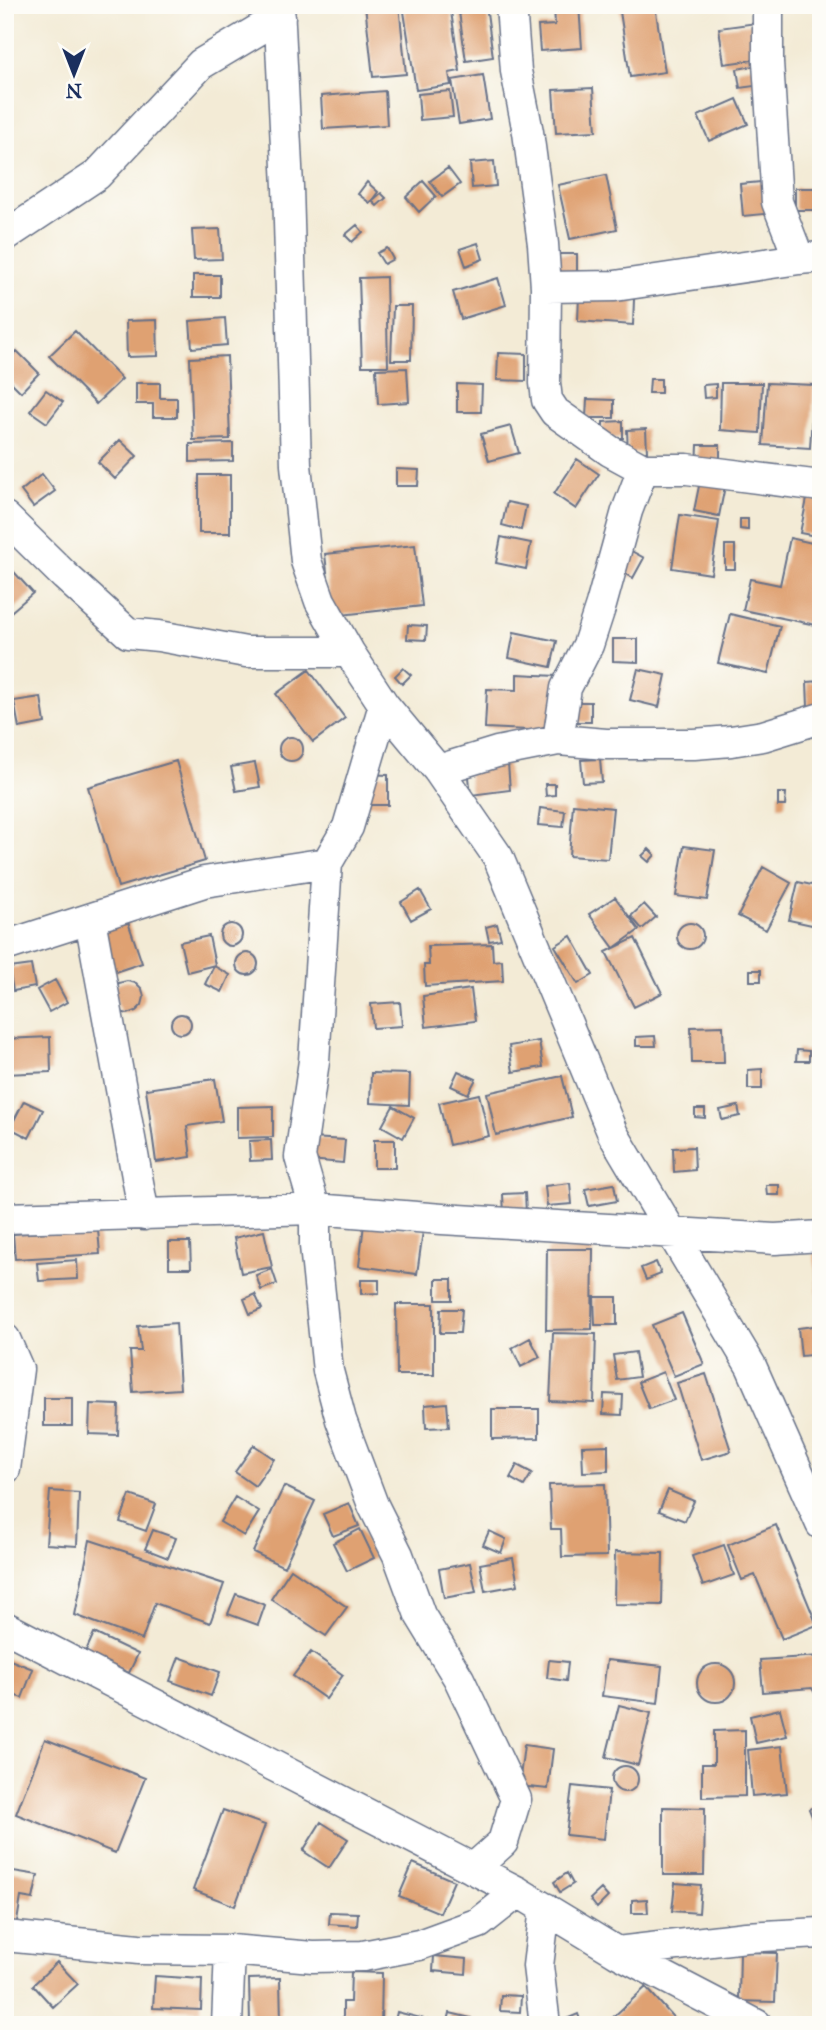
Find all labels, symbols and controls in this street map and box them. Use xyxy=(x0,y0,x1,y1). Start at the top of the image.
north arrow xyxy=(38,38,108,108)
text: N xyxy=(66,79,82,102)

